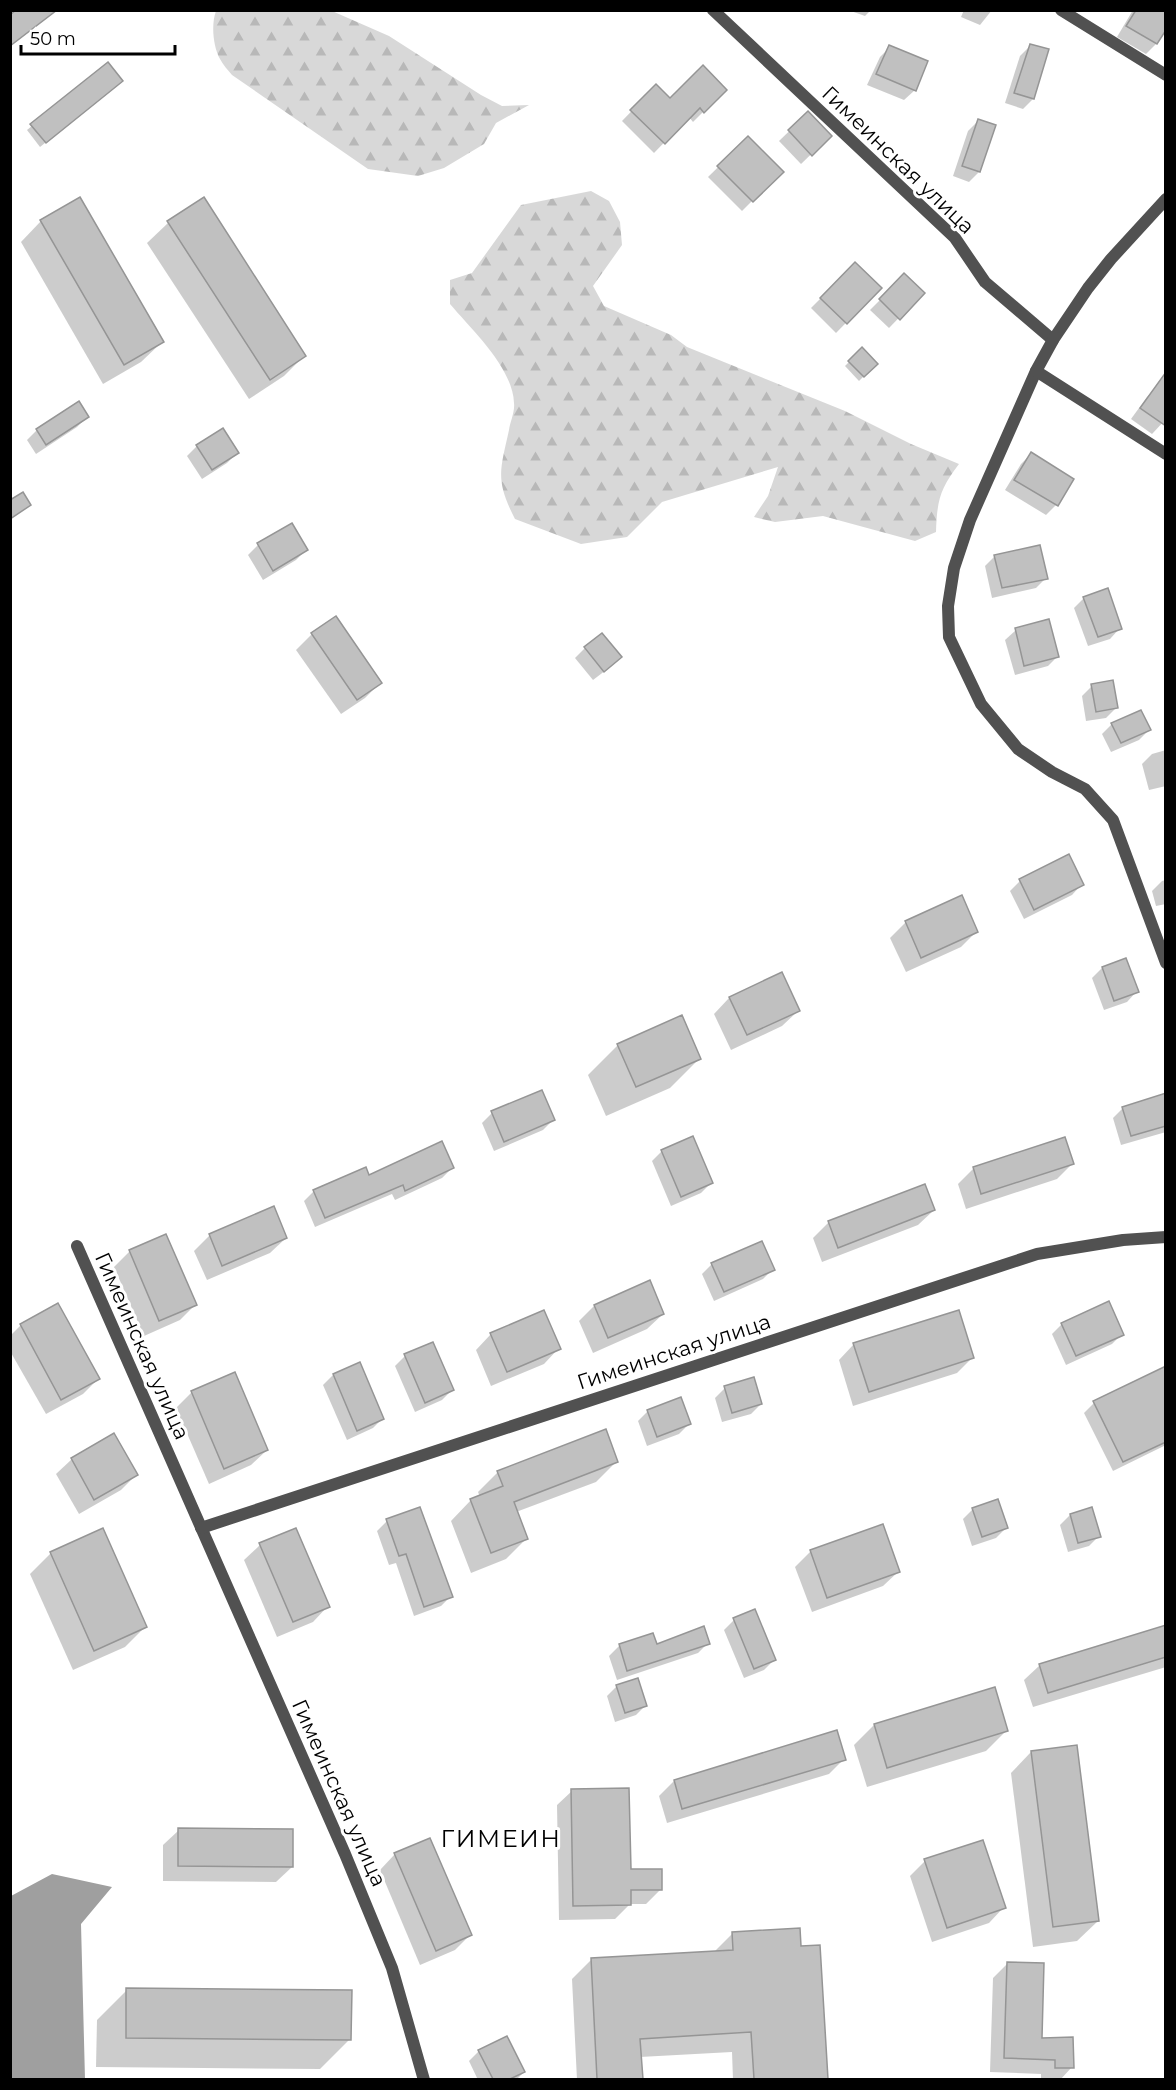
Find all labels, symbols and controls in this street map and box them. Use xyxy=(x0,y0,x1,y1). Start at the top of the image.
scale bar xyxy=(21,18,176,56)
text: 50 m xyxy=(30,28,76,50)
street label: Гимеинская улица xyxy=(817,80,980,239)
street label: Гимеинская улица xyxy=(90,1248,195,1443)
street label: Гимеинская улица xyxy=(574,1308,774,1395)
street label: Гимеинская улица xyxy=(287,1695,392,1890)
district label: ГИМЕИН xyxy=(441,1824,561,1853)

